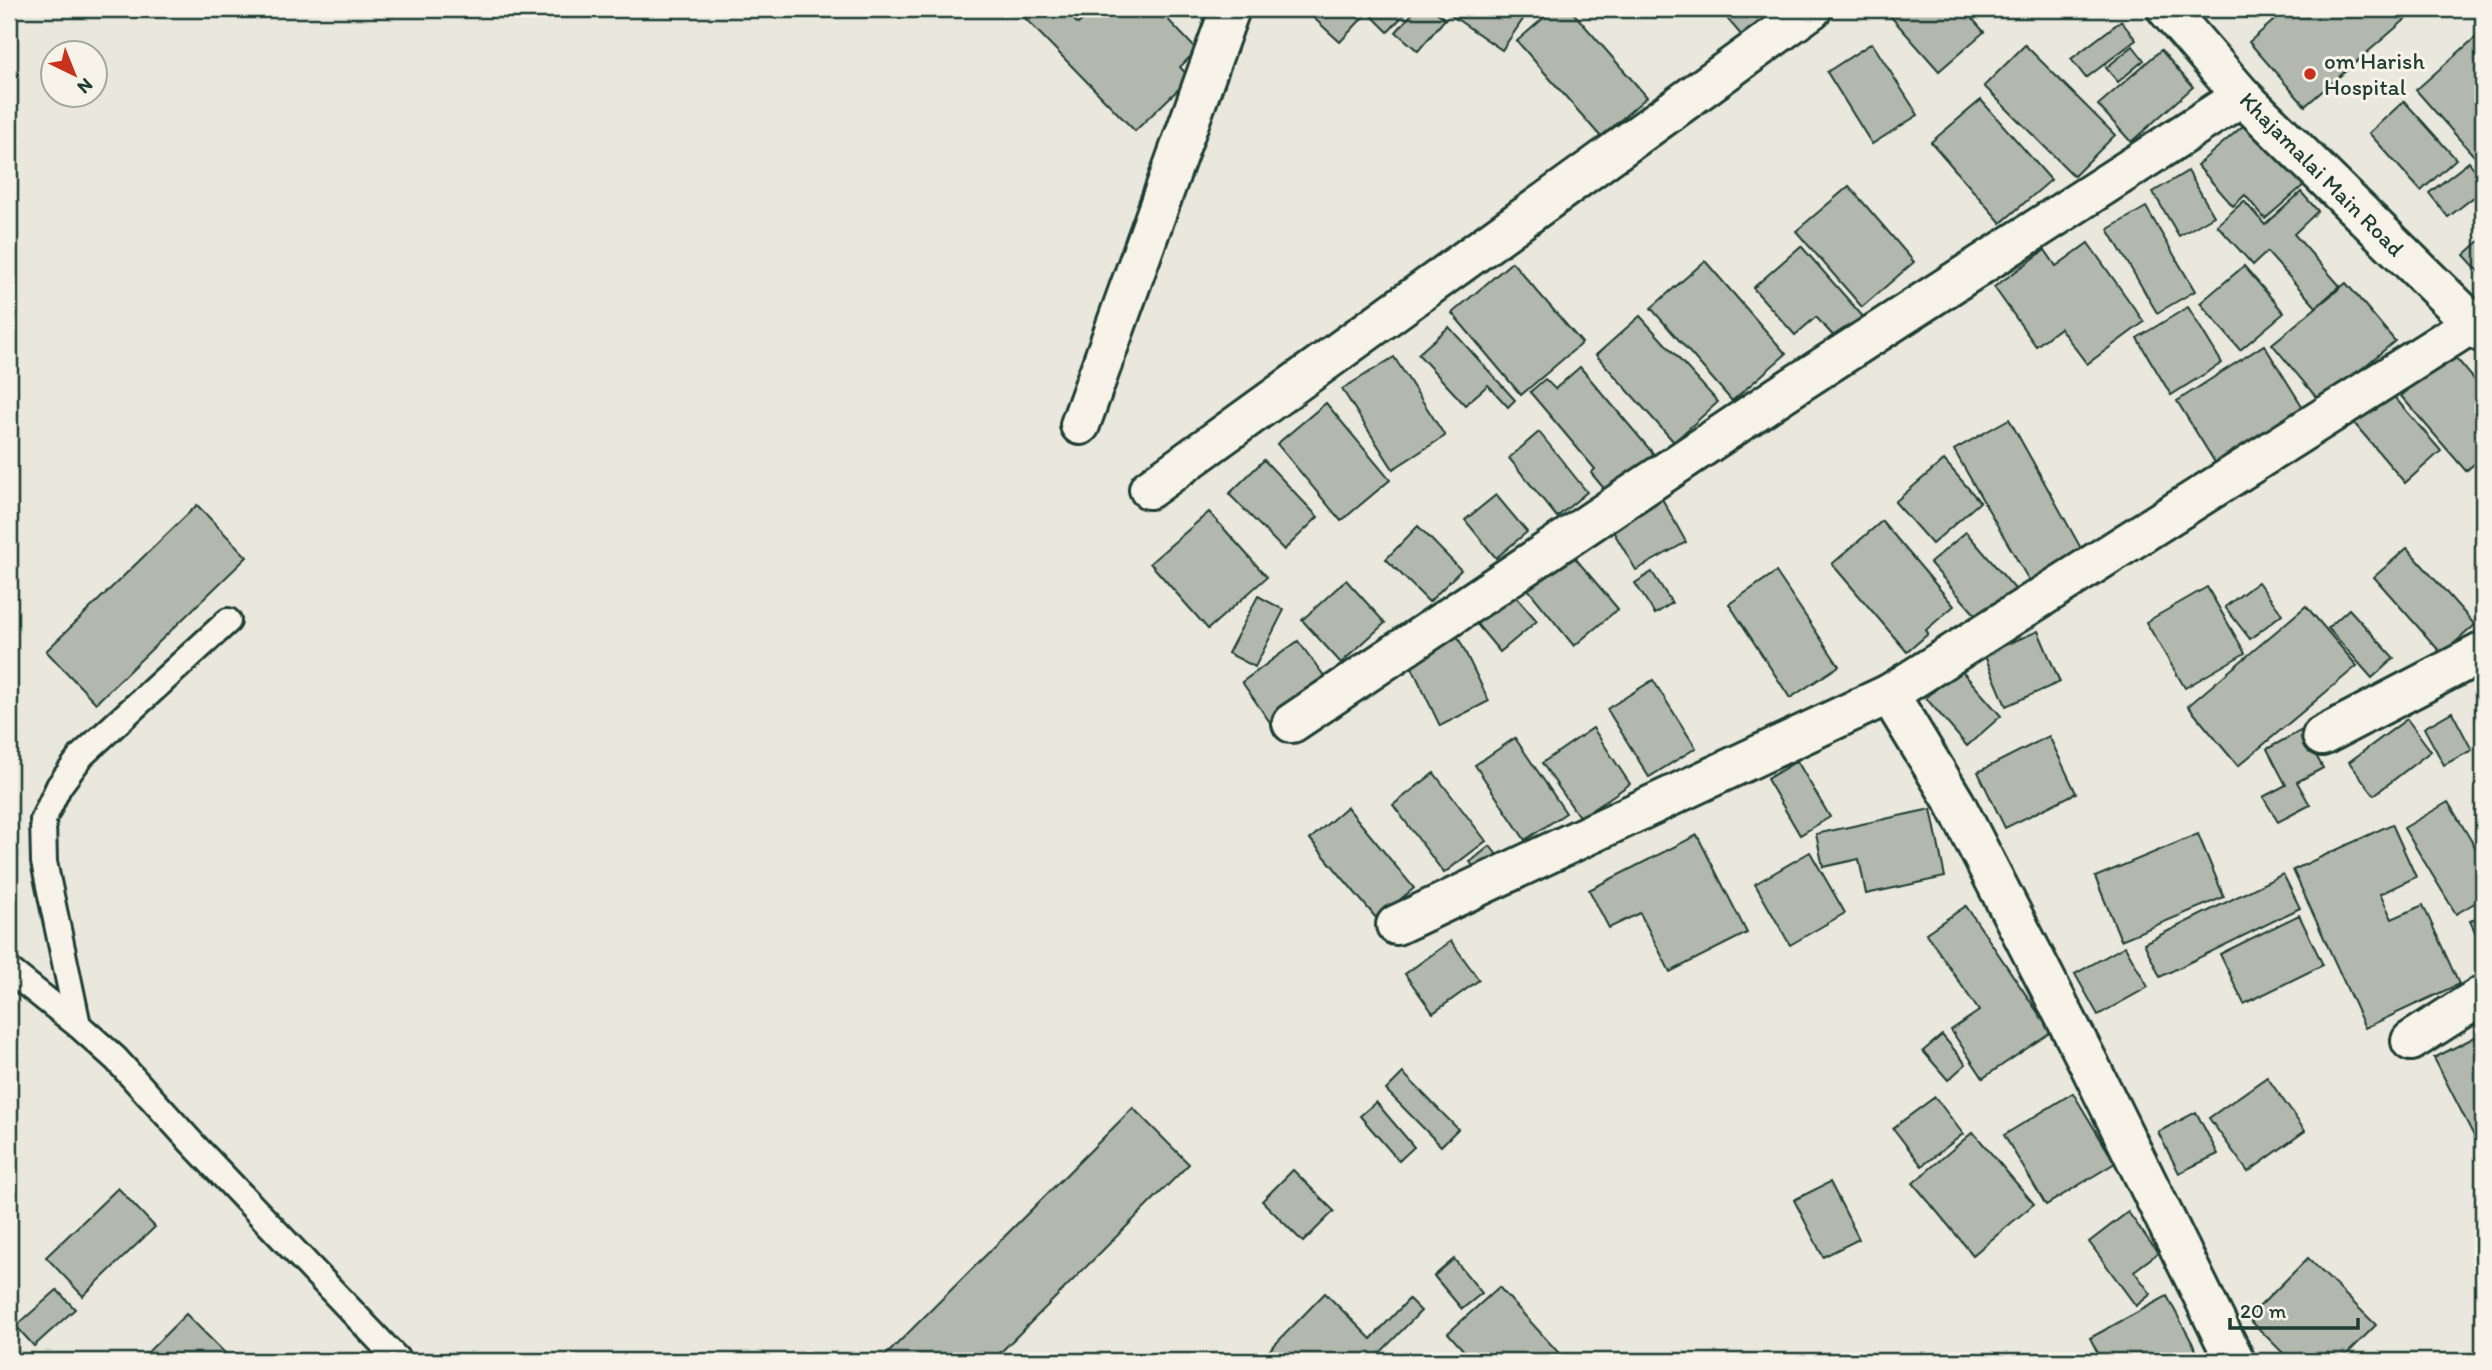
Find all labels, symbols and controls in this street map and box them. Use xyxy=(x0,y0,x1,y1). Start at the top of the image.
north arrow xyxy=(38,38,108,108)
place label: om Harish Hospital xyxy=(2324,47,2425,101)
marker: om Harish Hospital xyxy=(2302,66,2318,82)
text: N xyxy=(73,73,98,99)
street label: Khajamalai Main Road xyxy=(2234,86,2410,262)
scale bar xyxy=(2230,1286,2357,1330)
text: 20 m xyxy=(2240,1298,2287,1323)

